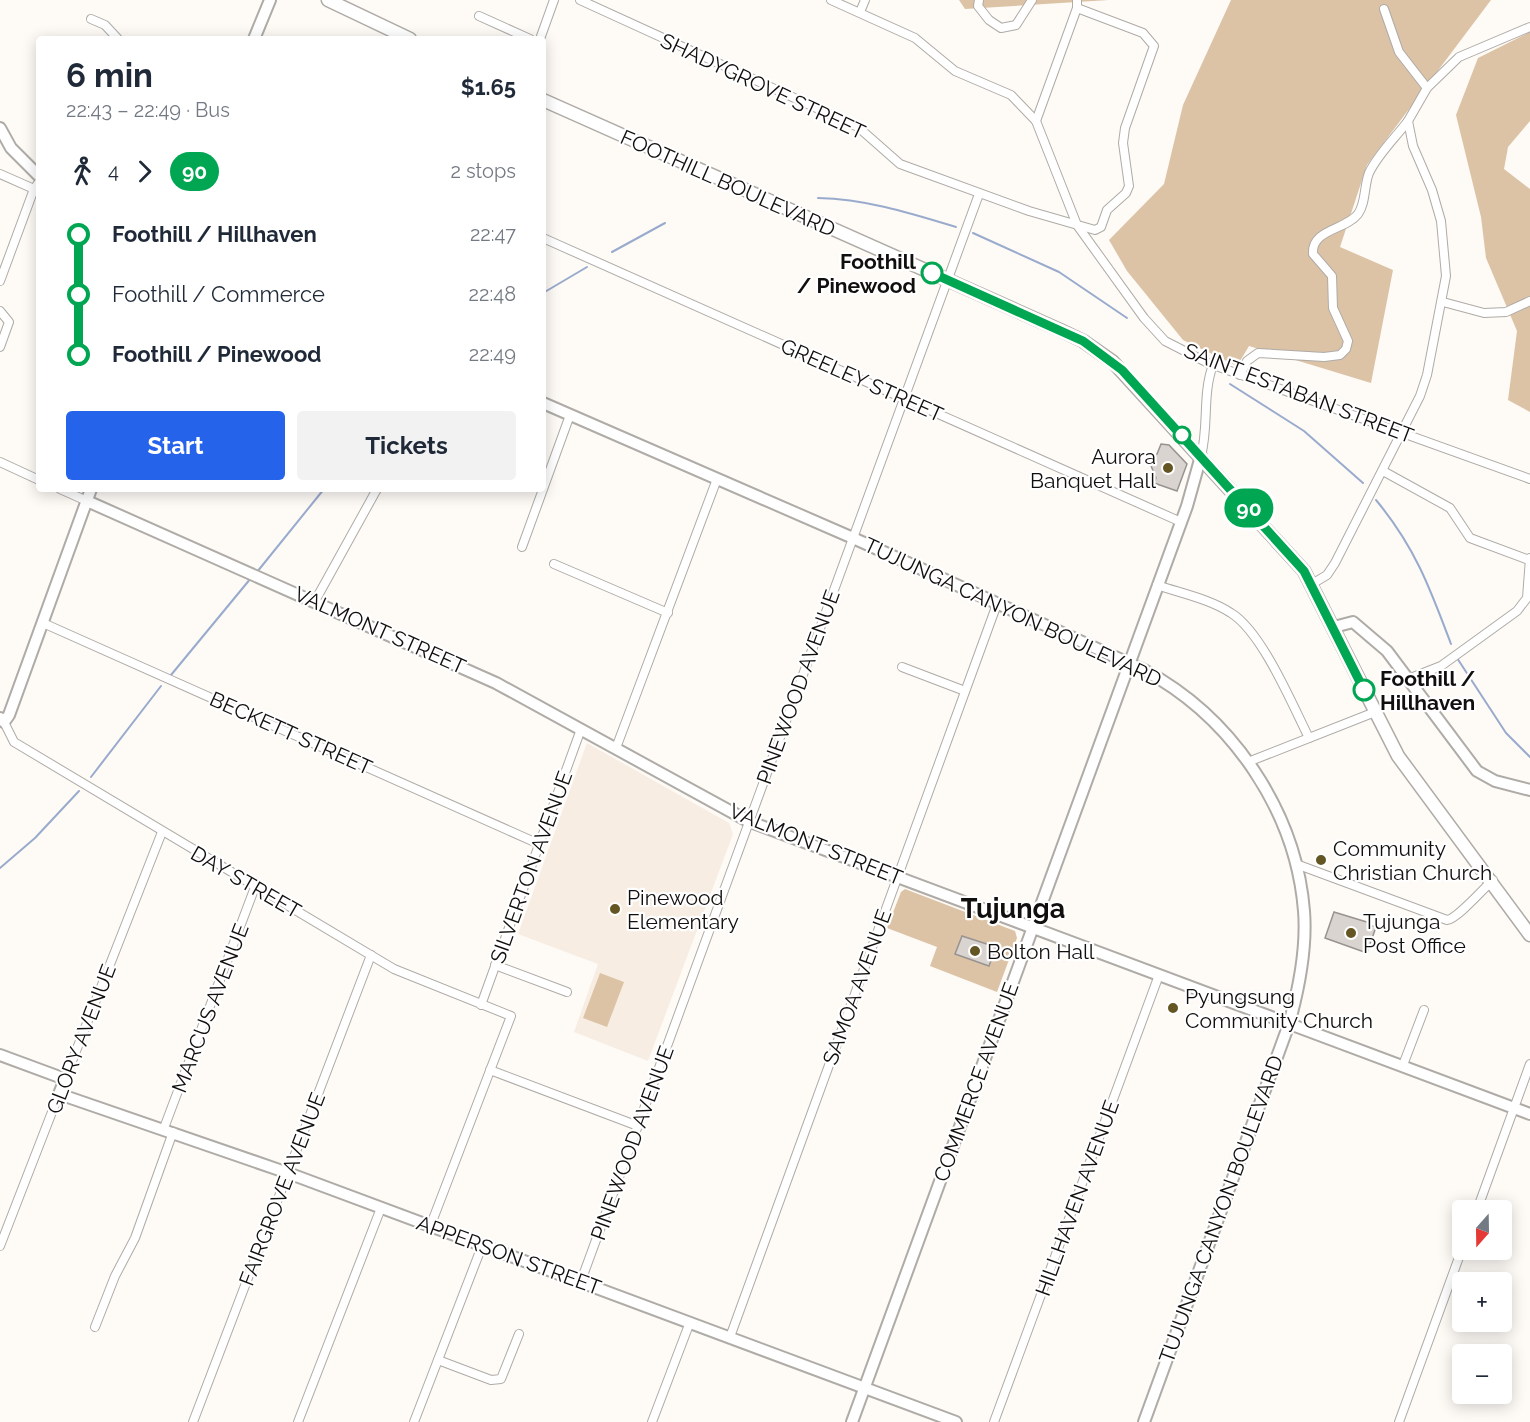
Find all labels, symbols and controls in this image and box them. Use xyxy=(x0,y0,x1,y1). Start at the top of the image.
street label: SHADYGROVE STREET xyxy=(657,28,870,145)
text: 6 min xyxy=(66,56,153,95)
text: $1.65 xyxy=(461,74,516,100)
text: 22:43 – 22:49 · Bus xyxy=(66,98,230,122)
street label: FOOTHILL BOULEVARD xyxy=(617,124,839,242)
icon: walk xyxy=(66,155,99,188)
icon: forward xyxy=(128,155,161,188)
text: 4 xyxy=(108,159,119,183)
text: 90 xyxy=(182,159,207,184)
text: 2 stops xyxy=(450,159,516,183)
text: Foothill / Hillhaven xyxy=(112,221,317,247)
text: 22:47 xyxy=(470,222,516,246)
place label: Foothill / Pinewood xyxy=(797,249,916,298)
marker: Foothill / Pinewood xyxy=(921,262,943,284)
text: Foothill / Commerce xyxy=(112,281,325,307)
text: 22:48 xyxy=(469,282,516,306)
street label: GREELEY STREET xyxy=(777,333,947,427)
street label: SAINT ESTABAN STREET xyxy=(1181,338,1417,448)
text: Foothill / Pinewood xyxy=(112,341,321,367)
text: 22:49 xyxy=(469,342,516,366)
button: Start xyxy=(66,411,285,480)
button: Tickets xyxy=(297,411,516,480)
unlabelled marker xyxy=(1173,426,1191,444)
place label: Aurora Banquet Hall xyxy=(1030,444,1156,493)
marker: Aurora Banquet Hall xyxy=(1161,461,1175,475)
line badge: 90 xyxy=(1222,488,1276,528)
text: 90 xyxy=(1236,496,1262,521)
street label: TUJUNGA CANYON BOULEVARD xyxy=(860,532,1166,692)
street label: VALMONT STREET xyxy=(290,581,470,679)
street label: PINEWOOD AVENUE xyxy=(751,586,845,788)
place label: Foothill / Hillhaven xyxy=(1380,666,1476,715)
marker: Foothill / Hillhaven xyxy=(1353,679,1375,701)
street label: BECKETT STREET xyxy=(206,686,376,780)
street label: SILVERTON AVENUE xyxy=(485,768,577,966)
street label: VALMONT STREET xyxy=(726,798,907,890)
place label: Community Christian Church xyxy=(1333,836,1492,885)
street label: DAY STREET xyxy=(187,840,306,924)
marker: Community Christian Church xyxy=(1314,853,1328,867)
place label: Pinewood Elementary xyxy=(627,885,739,934)
district label: Tujunga xyxy=(961,893,1065,924)
marker: Pinewood Elementary xyxy=(608,902,622,916)
street label: SAMOA AVENUE xyxy=(817,906,897,1068)
place label: Tujunga Post Office xyxy=(1363,909,1466,958)
street label: MARCUS AVENUE xyxy=(166,920,254,1096)
marker: Tujunga Post Office xyxy=(1344,926,1358,940)
place label: Bolton Hall xyxy=(987,939,1095,964)
marker: Bolton Hall xyxy=(968,944,982,958)
street label: GLORY AVENUE xyxy=(41,961,121,1117)
street label: COMMERCE AVENUE xyxy=(928,979,1024,1185)
place label: Pyungsung Community Church xyxy=(1185,984,1373,1033)
marker: Pyungsung Community Church xyxy=(1166,1001,1180,1015)
street label: PINEWOOD AVENUE xyxy=(585,1042,679,1244)
street label: TUJUNGA CANYON BOULEVARD xyxy=(1154,1052,1288,1366)
street label: FAIRGROVE AVENUE xyxy=(234,1089,330,1289)
street label: HILLHAVEN AVENUE xyxy=(1030,1097,1124,1299)
north arrow xyxy=(1452,1200,1512,1260)
map controls xyxy=(1452,1200,1512,1404)
street label: APPERSON STREET xyxy=(413,1210,605,1300)
button: + xyxy=(1452,1272,1512,1332)
button: − xyxy=(1452,1344,1512,1404)

